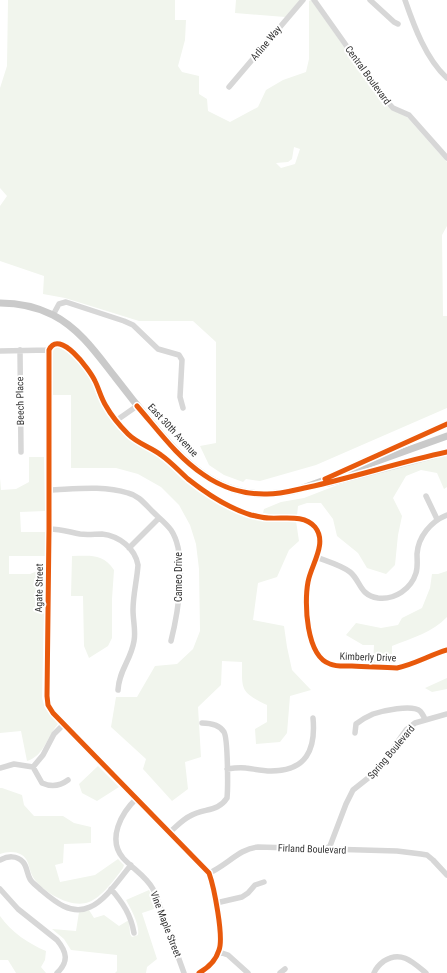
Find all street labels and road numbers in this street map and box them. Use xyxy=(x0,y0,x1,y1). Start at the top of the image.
street label: Arline Way xyxy=(248,24,284,62)
street label: Central Boulevard xyxy=(343,44,393,106)
street label: Beech Place xyxy=(14,376,26,425)
street label: East 30th Avenue xyxy=(146,401,201,459)
street label: Cameo Drive xyxy=(173,552,184,602)
street label: Agate Street xyxy=(33,563,45,613)
street label: Kimberly Drive xyxy=(339,651,397,663)
street label: Spring Boulevard xyxy=(365,723,417,781)
street label: Firland Boulevard xyxy=(278,842,346,856)
street label: Vine Maple Street xyxy=(148,889,184,959)

